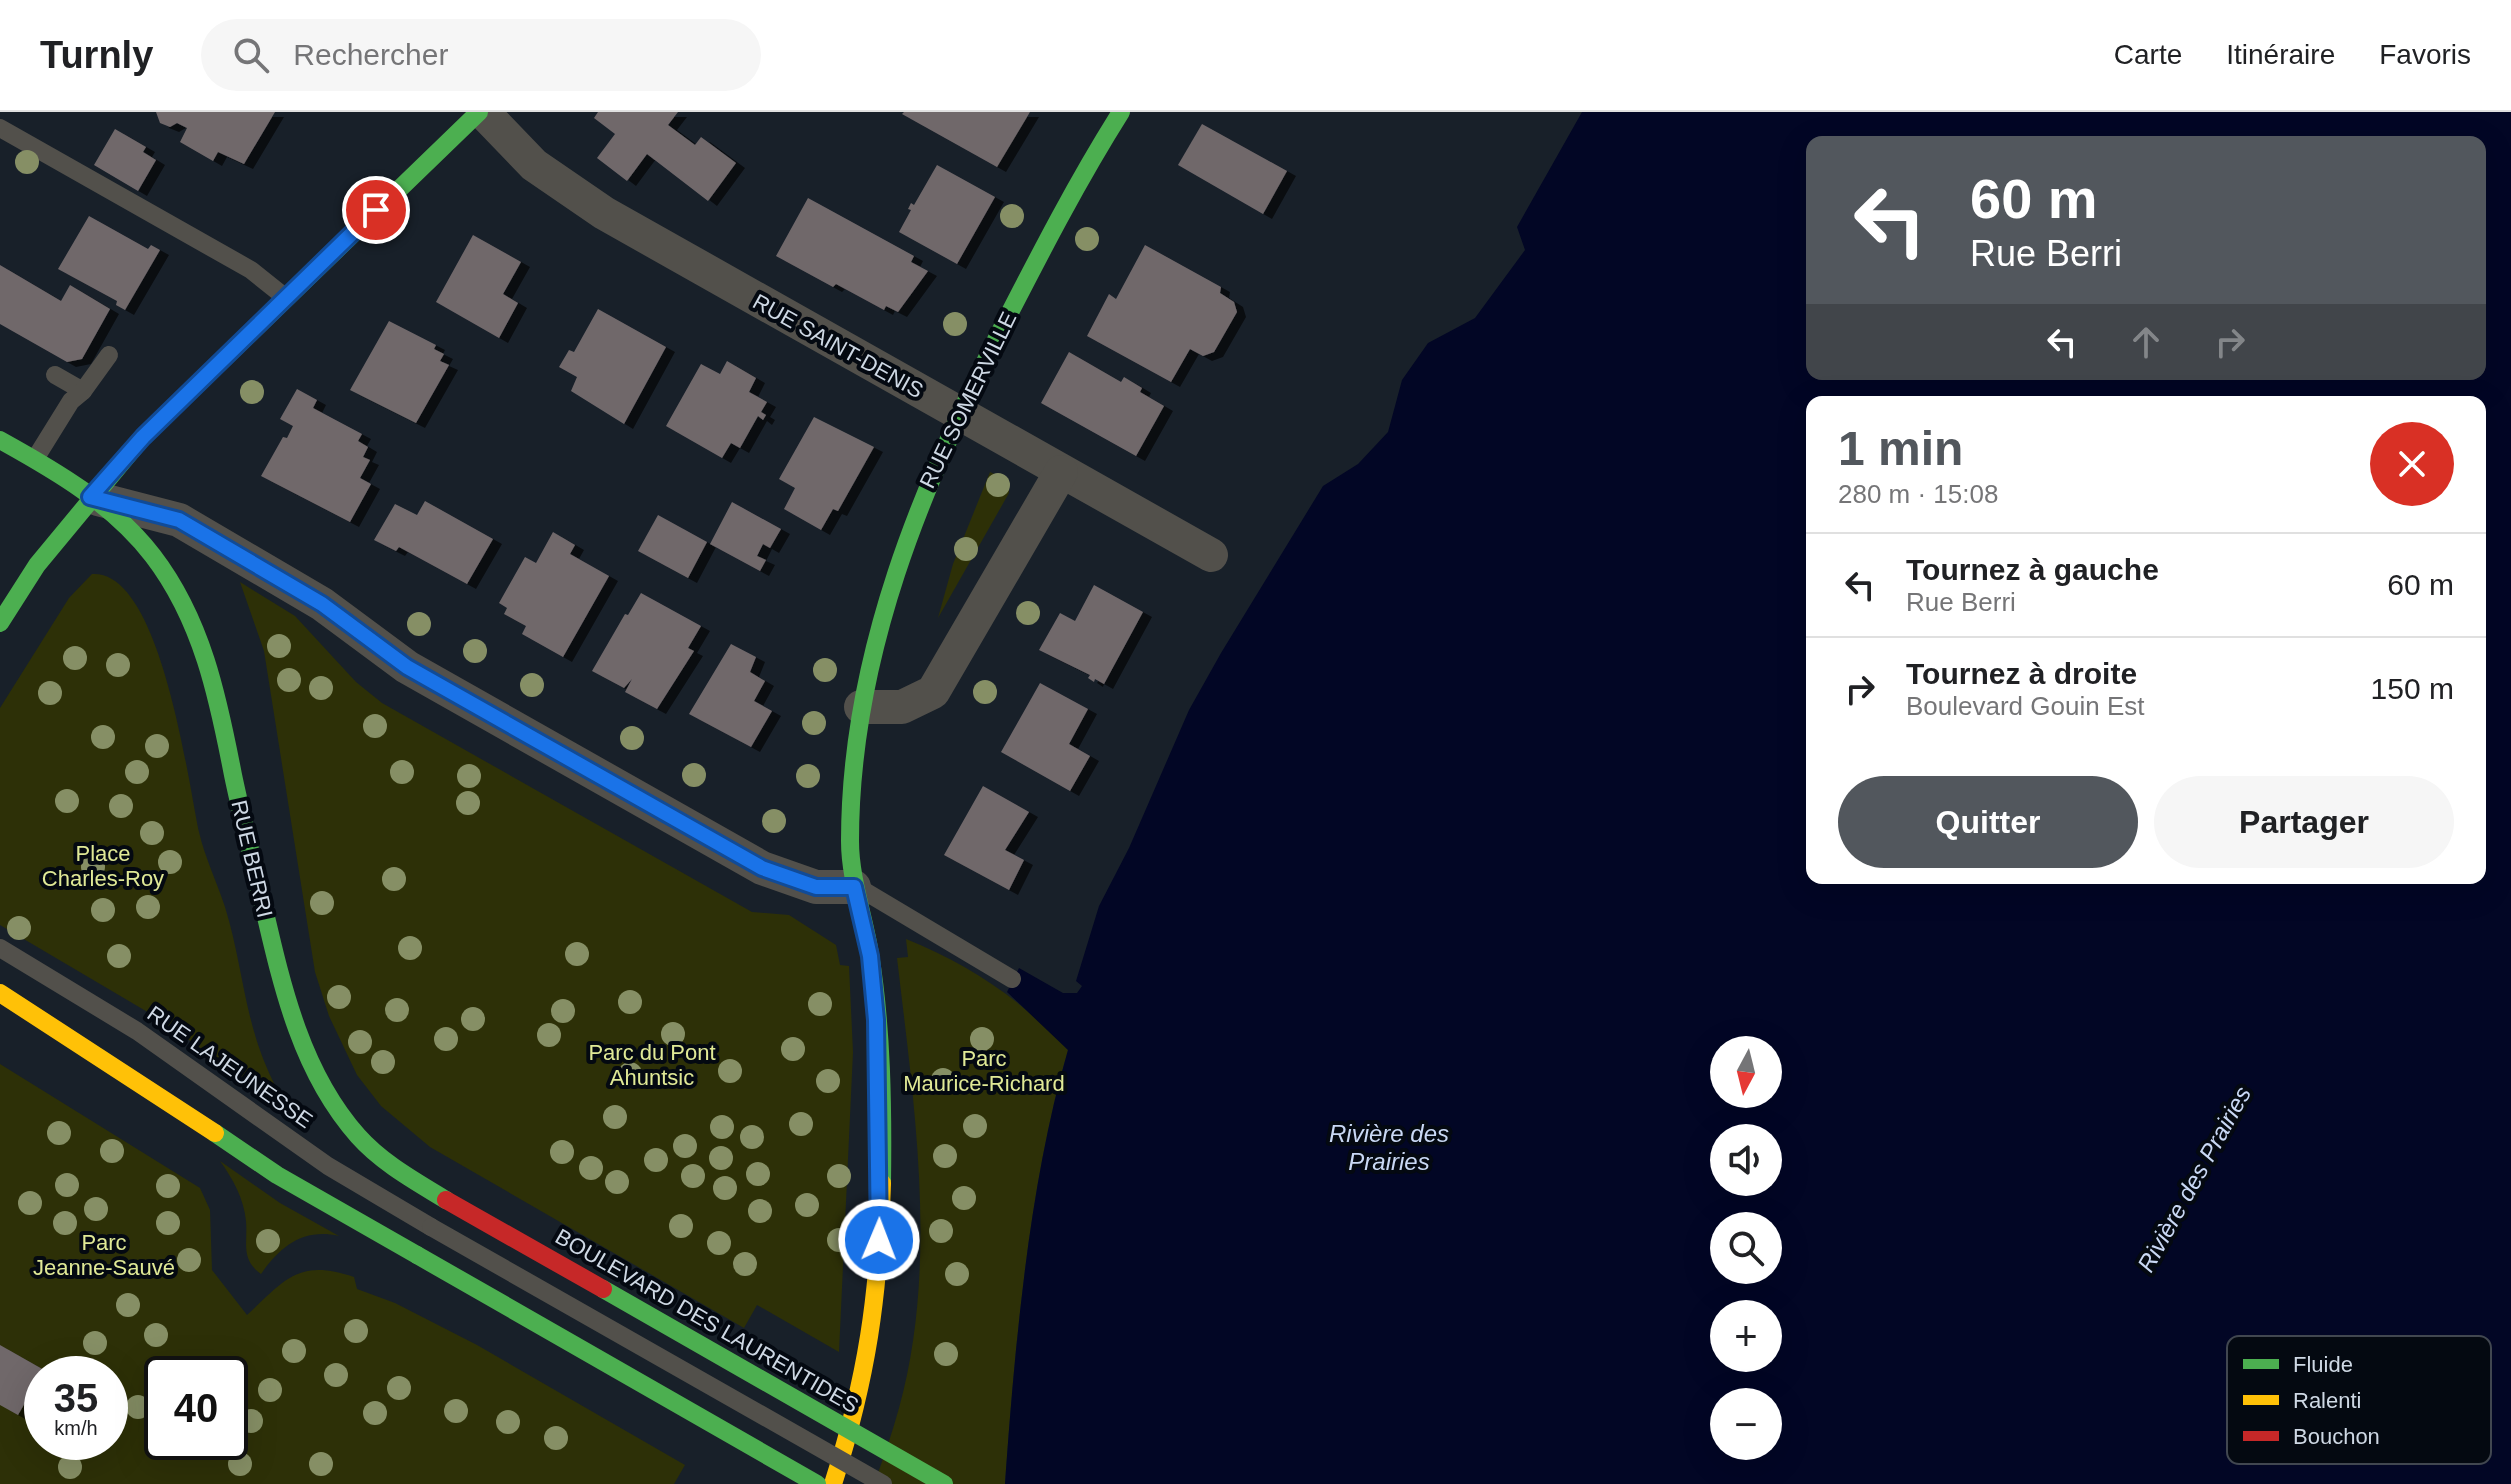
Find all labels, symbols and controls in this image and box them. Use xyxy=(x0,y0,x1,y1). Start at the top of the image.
search box xyxy=(201,19,761,91)
icon: search xyxy=(229,33,273,77)
text: Turnly xyxy=(40,34,153,76)
text: Rechercher xyxy=(293,38,448,71)
text: Carte xyxy=(2114,39,2182,70)
text: Itinéraire xyxy=(2226,39,2335,70)
text: Favoris xyxy=(2379,39,2471,70)
text: 60 m xyxy=(1970,167,2098,230)
icon: left xyxy=(1838,168,1942,272)
pin xyxy=(342,176,410,244)
icon: arrive xyxy=(354,188,398,232)
text: Rue Berri xyxy=(1970,233,2122,274)
street label: RUE SAINT-DENIS xyxy=(749,289,927,403)
street label: RUE SOMERVILLE xyxy=(915,308,1021,492)
icon: left xyxy=(2040,320,2084,364)
icon: ahead xyxy=(2124,320,2168,364)
icon: right xyxy=(2208,320,2252,364)
text: 1 min xyxy=(1838,422,1963,475)
button: close xyxy=(2370,422,2454,506)
text: 280 m · 15:08 xyxy=(1838,479,1998,509)
text: Tournez à gauche xyxy=(1906,553,2159,586)
icon: left xyxy=(1838,563,1882,607)
text: 60 m xyxy=(2387,568,2454,601)
text: Rue Berri xyxy=(1906,587,2016,617)
text: Tournez à droite xyxy=(1906,657,2137,690)
icon: right xyxy=(1838,667,1882,711)
text: 150 m xyxy=(2371,672,2454,705)
text: Boulevard Gouin Est xyxy=(1906,691,2144,721)
button: Quitter xyxy=(1838,776,2138,868)
button: Partager xyxy=(2154,776,2454,868)
street label: RUE BERRI xyxy=(226,798,278,920)
park label: Place Charles-Roy xyxy=(42,841,164,891)
street label: RUE LAJEUNESSE xyxy=(143,1001,317,1133)
north arrow xyxy=(1710,1036,1782,1108)
map controls xyxy=(1710,1036,1782,1460)
park label: Parc du Pont Ahuntsic xyxy=(588,1040,716,1090)
park label: Parc Maurice-Richard xyxy=(903,1046,1065,1096)
water label: Rivière des Prairies xyxy=(2132,1081,2256,1277)
water label: Rivière des Prairies xyxy=(1329,1120,1449,1175)
button: sound xyxy=(1710,1124,1782,1196)
position arrow xyxy=(837,1198,921,1282)
button: search xyxy=(1710,1212,1782,1284)
street label: BOULEVARD DES LAURENTIDES xyxy=(551,1224,863,1418)
park label: Parc Jeanne-Sauvé xyxy=(33,1230,175,1280)
button: + xyxy=(1710,1300,1782,1372)
legend xyxy=(2227,1336,2491,1464)
text: Fluide xyxy=(2293,1352,2353,1377)
speed limit sign: 40 xyxy=(144,1356,248,1460)
text: 35 xyxy=(54,1376,98,1420)
button: − xyxy=(1710,1388,1782,1460)
text: Ralenti xyxy=(2293,1388,2361,1413)
text: km/h xyxy=(54,1417,98,1439)
text: Bouchon xyxy=(2293,1424,2380,1449)

